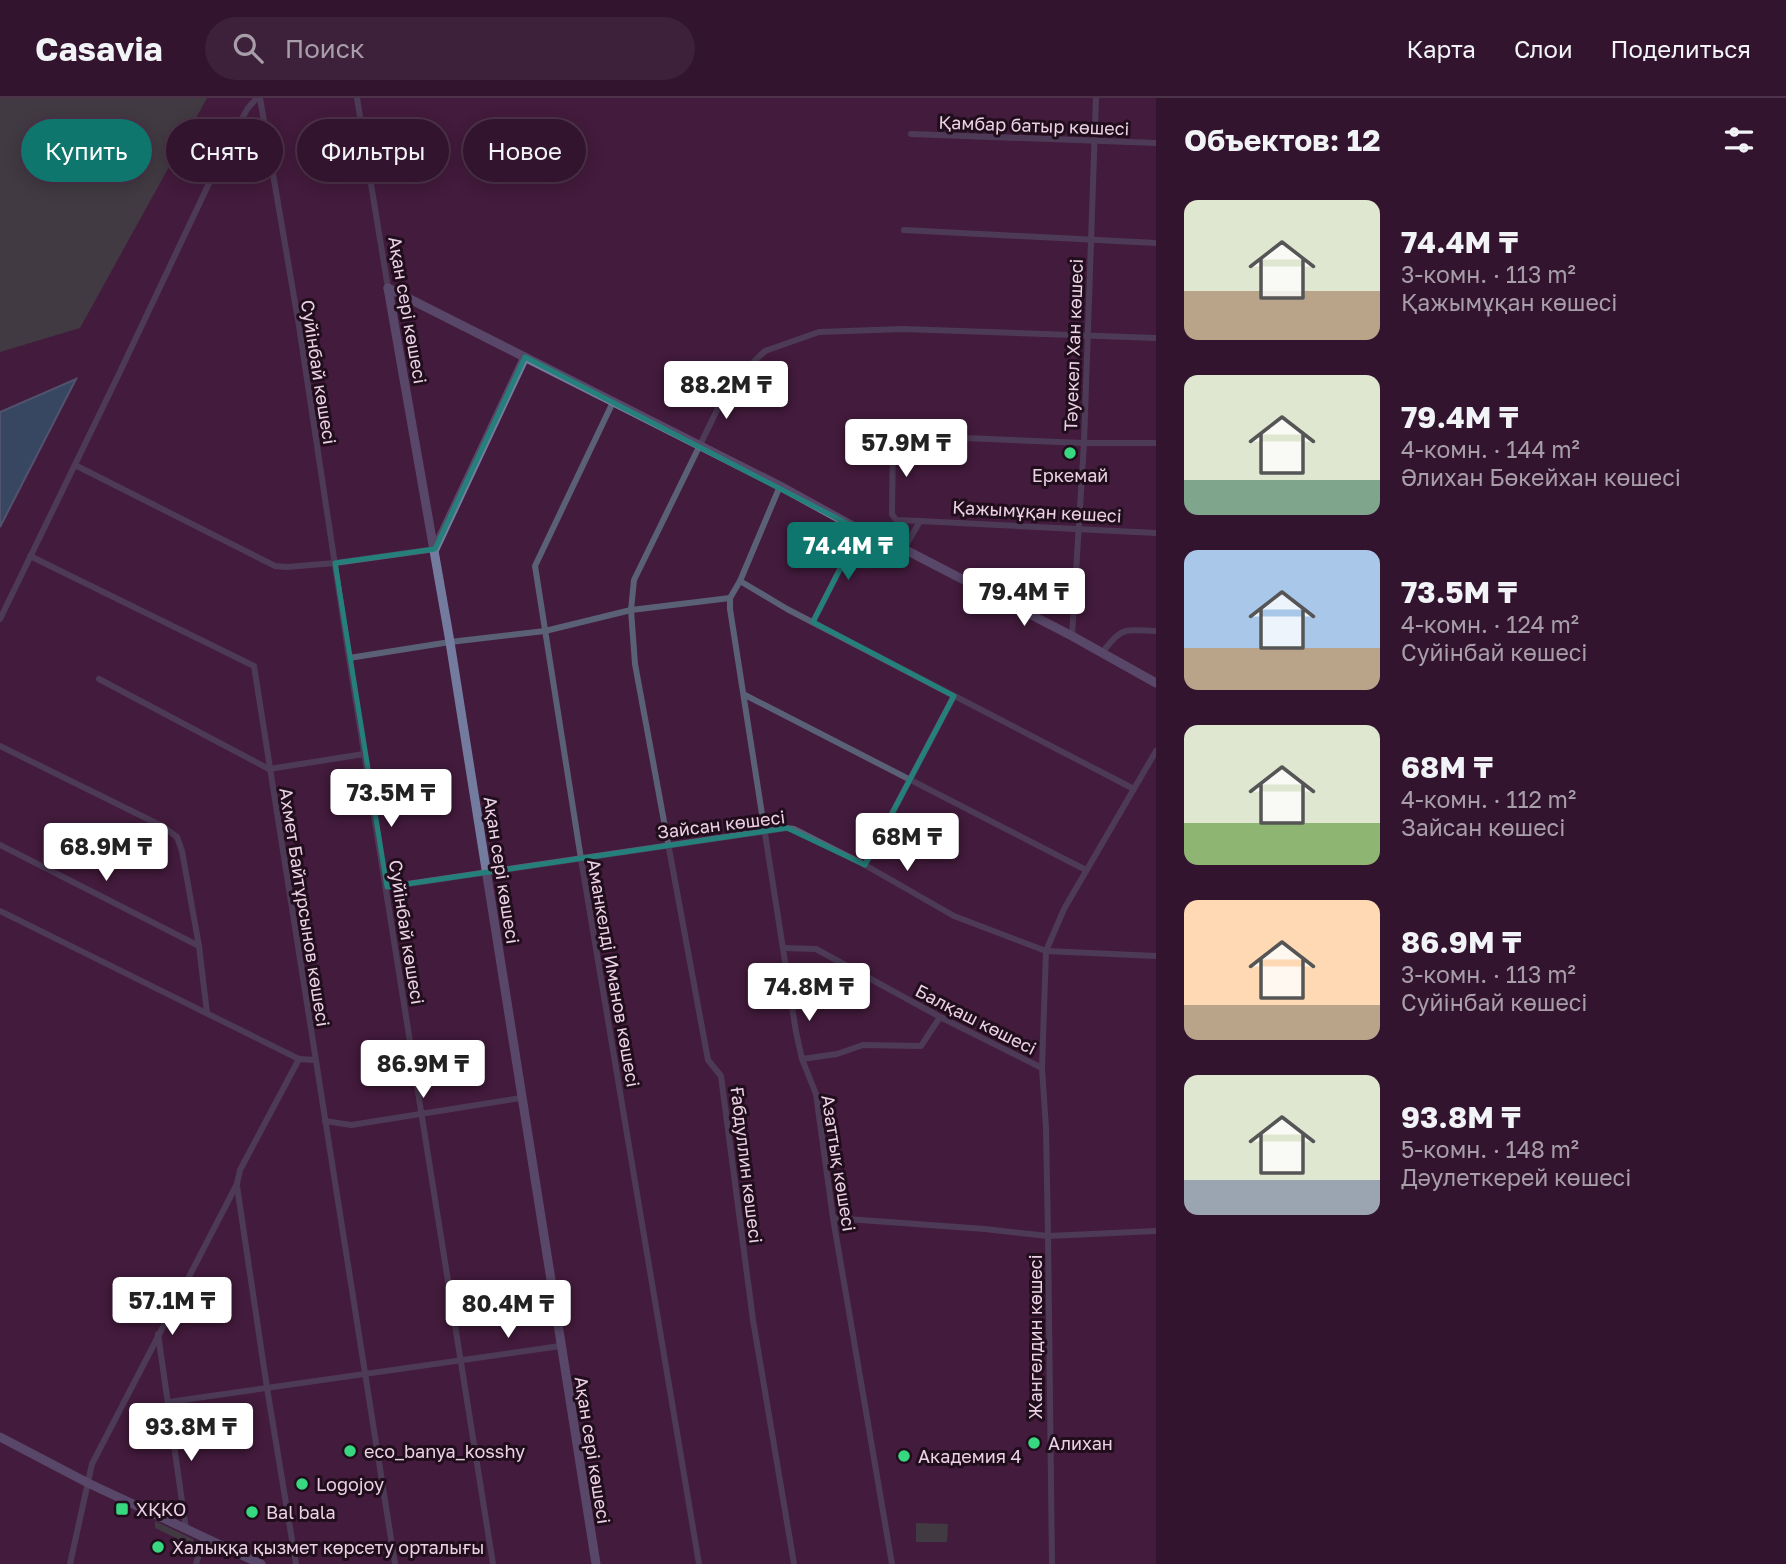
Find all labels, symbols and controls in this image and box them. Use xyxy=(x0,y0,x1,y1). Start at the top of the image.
search box xyxy=(205,17,695,80)
text: Casavia xyxy=(35,29,163,68)
icon: search xyxy=(229,29,267,67)
text: Поиск xyxy=(285,33,365,64)
text: Карта xyxy=(1406,34,1476,63)
text: Слои xyxy=(1514,34,1573,63)
text: Поделиться xyxy=(1611,34,1751,63)
street label: Қамбар батыр көшесі xyxy=(938,111,1130,139)
chip: Купить xyxy=(21,119,152,182)
chip: Снять xyxy=(166,119,283,182)
chip: Фильтры xyxy=(297,119,449,182)
chip: Новое xyxy=(463,119,586,182)
icon: filters xyxy=(1720,121,1758,159)
text: Объектов: 12 xyxy=(1184,122,1381,158)
text: 74.4M ₸ xyxy=(1401,224,1518,260)
icon: home xyxy=(1240,228,1324,312)
street label: Ақан сері көшесі xyxy=(384,235,432,385)
street label: Тәуекел Хан көшесі xyxy=(1059,258,1087,432)
text: 3-комн. · 113 m² xyxy=(1401,260,1576,288)
text: Қажымұқан көшесі xyxy=(1401,288,1618,316)
street label: Суйінбай көшесі xyxy=(297,298,341,446)
pin: 88.2M ₸ xyxy=(661,362,791,421)
text: 88.2M ₸ xyxy=(680,370,772,398)
text: 79.4M ₸ xyxy=(1401,399,1518,435)
icon: home xyxy=(1240,403,1324,487)
pin: 57.9M ₸ xyxy=(841,420,971,479)
text: 57.9M ₸ xyxy=(861,428,951,456)
text: 4-комн. · 144 m² xyxy=(1401,435,1580,463)
marker: Еркемай xyxy=(1062,445,1078,461)
text: Әлихан Бөкейхан көшесі xyxy=(1401,463,1681,491)
place label: Еркемай xyxy=(1032,464,1108,486)
street label: Қажымұқан көшесі xyxy=(952,496,1122,527)
pin: 74.4M ₸ xyxy=(783,522,913,582)
text: 74.4M ₸ xyxy=(803,531,893,559)
pin: 79.4M ₸ xyxy=(959,568,1089,628)
text: 73.5M ₸ xyxy=(1401,574,1517,610)
text: 79.4M ₸ xyxy=(979,577,1069,605)
icon: home xyxy=(1240,578,1324,662)
text: 4-комн. · 124 m² xyxy=(1401,610,1579,638)
text: Суйінбай көшесі xyxy=(1401,638,1587,666)
text: 68M ₸ xyxy=(1401,749,1493,785)
icon: home xyxy=(1240,753,1324,837)
pin: 73.5M ₸ xyxy=(326,770,456,829)
text: 73.5M ₸ xyxy=(346,778,436,806)
text: 4-комн. · 112 m² xyxy=(1401,785,1576,813)
street label: Ахмет Байтұрсынов көшесі xyxy=(274,786,335,1028)
street label: Ақан сері көшесі xyxy=(479,795,525,945)
street label: Зайсан көшесі xyxy=(656,805,786,843)
text: Зайсан көшесі xyxy=(1401,813,1565,841)
pin: 68M ₸ xyxy=(858,814,956,873)
text: 68M ₸ xyxy=(872,822,942,850)
pin: 68.9M ₸ xyxy=(41,824,171,883)
text: 68.9M ₸ xyxy=(60,832,152,860)
street label: Аманкелді Иманов көшесі xyxy=(583,857,645,1089)
street label: Суйінбай көшесі xyxy=(385,858,429,1006)
text: 86.9M ₸ xyxy=(1401,924,1522,960)
icon: home xyxy=(1240,928,1324,1012)
text: 3-комн. · 113 m² xyxy=(1401,960,1576,988)
pin: 74.8M ₸ xyxy=(744,964,874,1023)
text: 74.8M ₸ xyxy=(764,972,854,1000)
street label: Балқаш көшесі xyxy=(912,979,1040,1059)
text: Суйінбай көшесі xyxy=(1401,988,1587,1016)
pin: 86.9M ₸ xyxy=(358,1040,488,1100)
text: 86.9M ₸ xyxy=(377,1049,469,1077)
street label: Ғабдуллин көшесі xyxy=(726,1086,768,1244)
street label: Азаттық көшесі xyxy=(817,1093,861,1233)
text: 93.8M ₸ xyxy=(1401,1099,1521,1135)
icon: home xyxy=(1240,1103,1324,1187)
text: 5-комн. · 148 m² xyxy=(1401,1135,1579,1163)
text: Дәулеткерей көшесі xyxy=(1401,1163,1631,1191)
street label: Жангелдин көшесі xyxy=(1024,1255,1046,1419)
pin: 57.1M ₸ xyxy=(107,1278,237,1337)
pin: 80.4M ₸ xyxy=(443,1280,573,1340)
text: 57.1M ₸ xyxy=(129,1286,215,1314)
text: 80.4M ₸ xyxy=(462,1289,554,1317)
street label: Ақан сері көшесі xyxy=(570,1375,616,1525)
pin: 93.8M ₸ xyxy=(126,1404,256,1463)
text: 93.8M ₸ xyxy=(145,1412,237,1440)
place label: Алихан xyxy=(1048,1432,1113,1454)
marker: Алихан xyxy=(1026,1435,1042,1451)
place label: eco_banya_kosshy xyxy=(364,1440,525,1462)
marker: eco_banya_kosshy xyxy=(342,1443,358,1459)
place label: Академия 4 xyxy=(918,1445,1021,1467)
marker: Академия 4 xyxy=(896,1448,912,1464)
place label: Logojoy xyxy=(316,1473,384,1495)
marker: Logojoy xyxy=(294,1476,310,1492)
place label: ХҚКО xyxy=(136,1498,186,1520)
marker: ХҚКО xyxy=(114,1501,130,1517)
place label: Bal bala xyxy=(266,1501,336,1523)
marker: Bal bala xyxy=(244,1504,260,1520)
place label: Халыққа қызмет көрсету орталығы xyxy=(172,1536,484,1558)
marker: Халыққа қызмет көрсету орталығы xyxy=(150,1539,166,1555)

